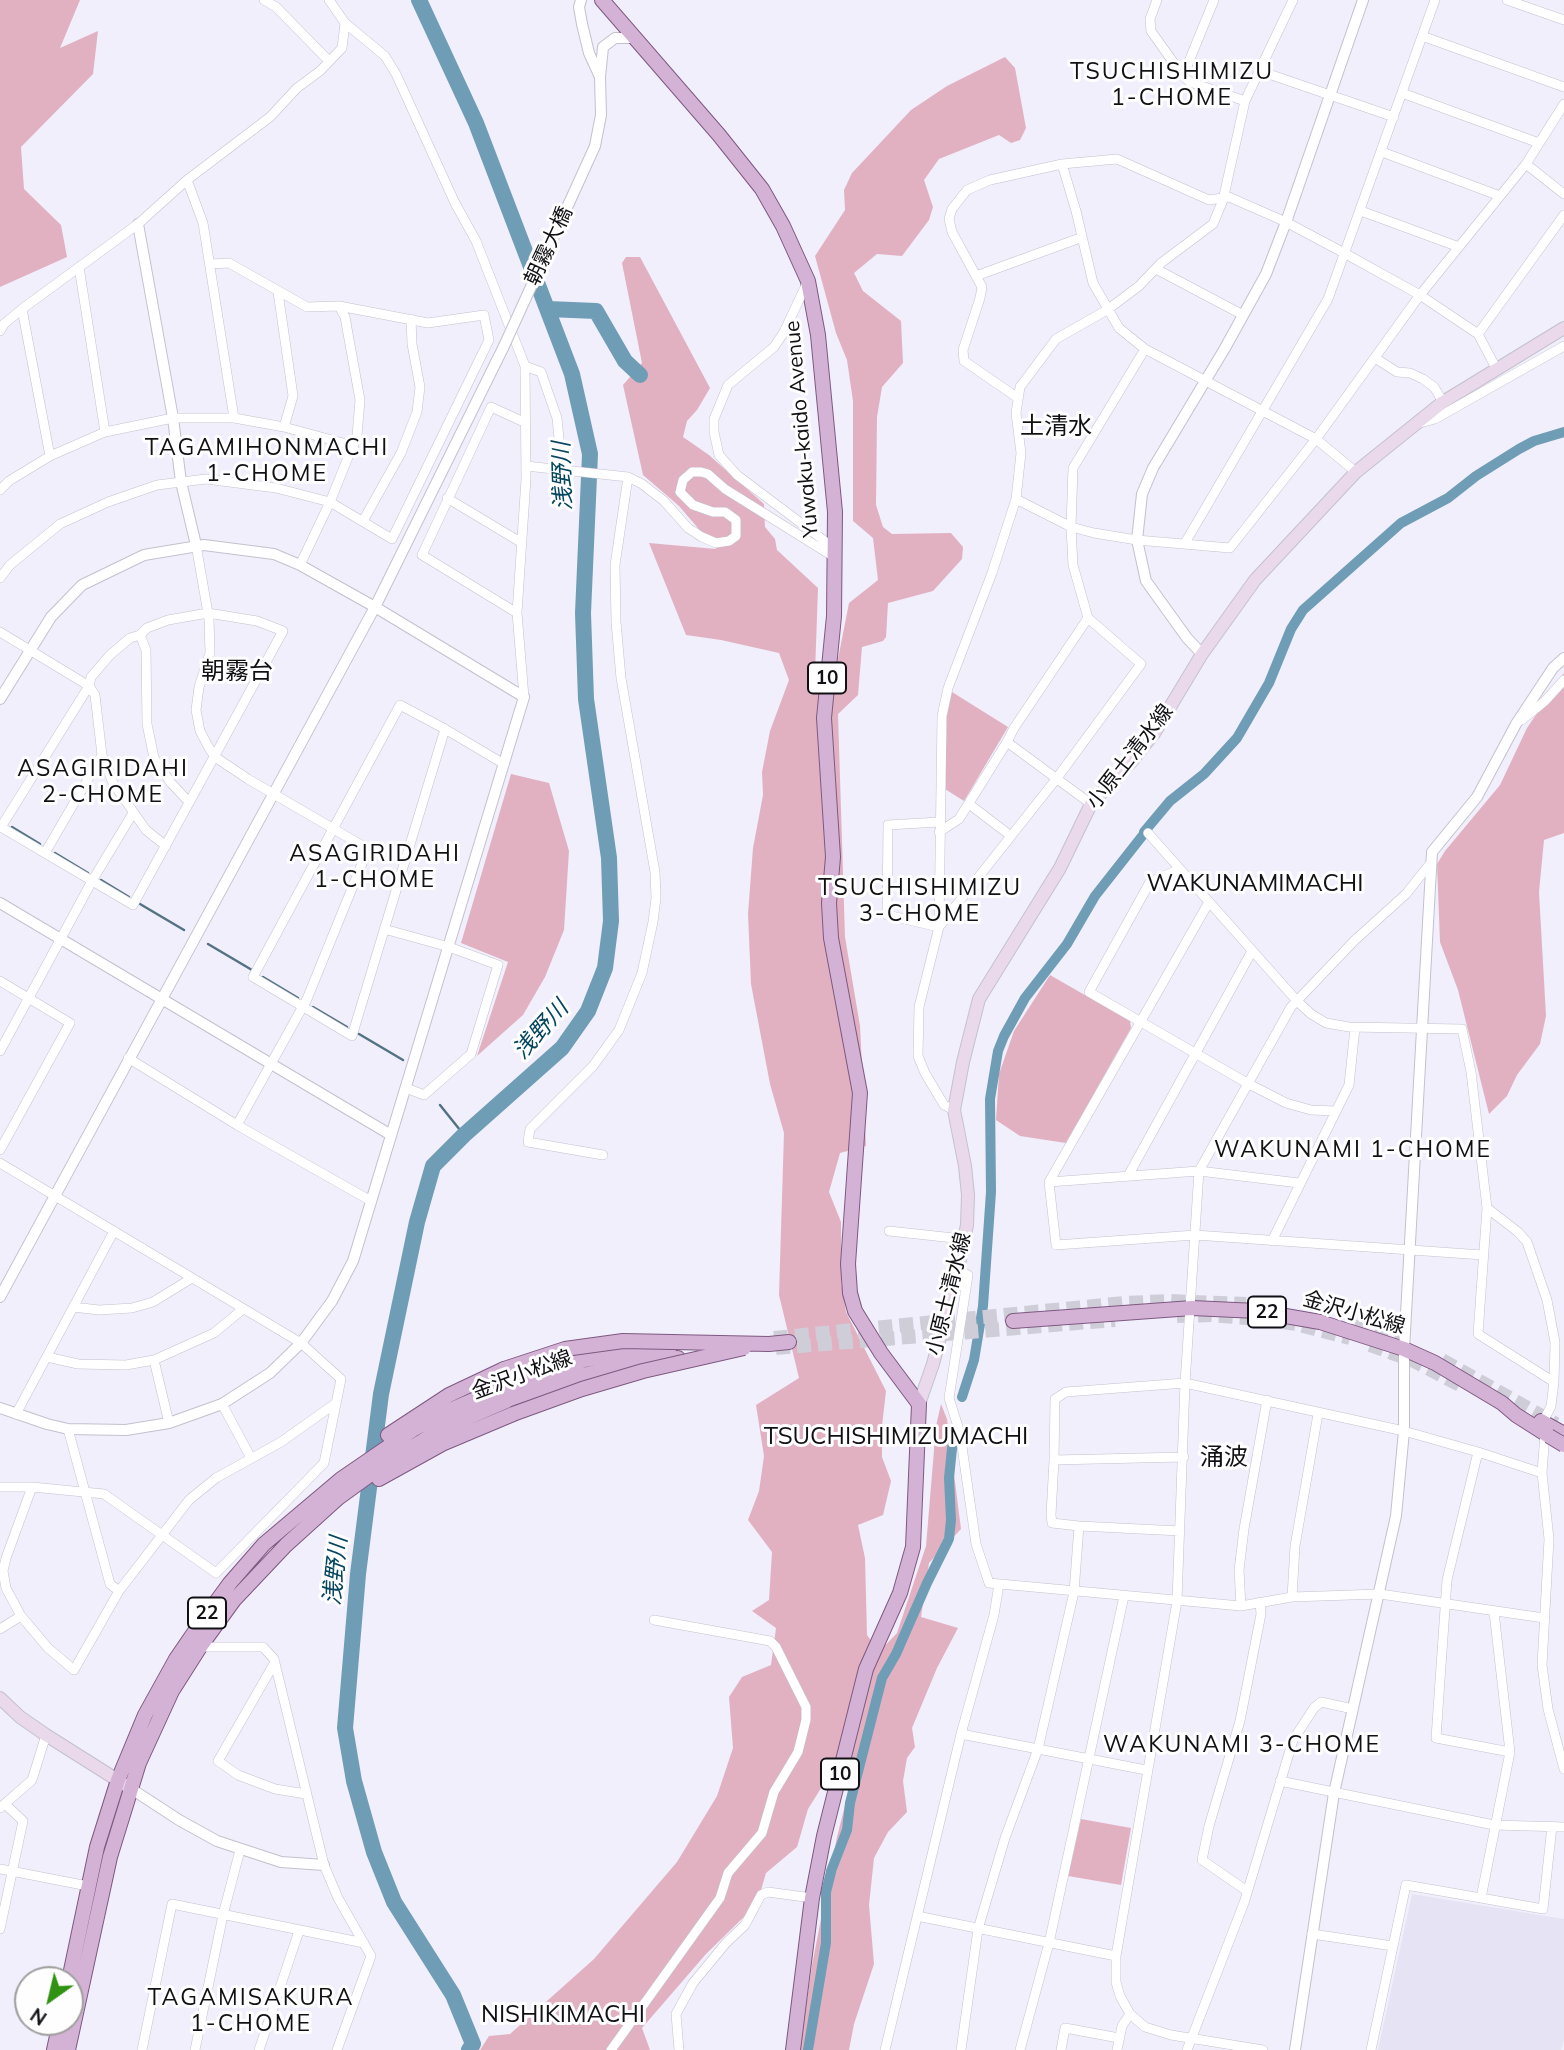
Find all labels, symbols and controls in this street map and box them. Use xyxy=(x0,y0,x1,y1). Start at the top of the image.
district label: TSUCHISHIMIZU 1-CHOME xyxy=(1072,58,1272,112)
street label: 朝霧大橋 xyxy=(520,203,578,289)
street label: Yuwaku-kaido Avenue xyxy=(780,320,824,538)
district label: 土清水 xyxy=(1020,413,1092,441)
district label: TAGAMIHONMACHI 1-CHOME xyxy=(147,434,387,488)
water label: 浅野川 xyxy=(548,441,578,511)
district label: 朝霧台 xyxy=(201,658,273,686)
road number: 10 xyxy=(808,663,846,694)
street label: 小原土清水線 xyxy=(1081,700,1179,814)
district label: ASAGIRIDAHI 2-CHOME xyxy=(19,755,187,809)
district label: ASAGIRIDAHI 1-CHOME xyxy=(291,840,459,894)
district label: WAKUNAMIMACHI xyxy=(1135,870,1375,898)
district label: TSUCHISHIMIZU 3-CHOME xyxy=(820,874,1020,928)
water label: 浅野川 xyxy=(508,995,574,1065)
district label: WAKUNAMI 1-CHOME xyxy=(1216,1136,1490,1164)
street label: 小原土清水線 xyxy=(922,1230,976,1358)
street label: 金沢小松線 xyxy=(1300,1286,1408,1340)
road number: 22 xyxy=(1248,1296,1286,1328)
street label: 金沢小松線 xyxy=(468,1345,576,1405)
district label: TSUCHISHIMIZUMACHI xyxy=(748,1423,1044,1451)
district label: 涌波 xyxy=(1200,1444,1248,1472)
water label: 浅野川 xyxy=(319,1535,353,1607)
road number: 22 xyxy=(188,1597,226,1628)
district label: WAKUNAMI 3-CHOME xyxy=(1105,1731,1379,1759)
road number: 10 xyxy=(821,1758,859,1790)
north arrow xyxy=(14,1966,84,2036)
district label: TAGAMISAKURA 1-CHOME xyxy=(149,1984,353,2038)
district label: NISHIKIMACHI xyxy=(470,2001,656,2029)
text: N xyxy=(26,2003,51,2031)

